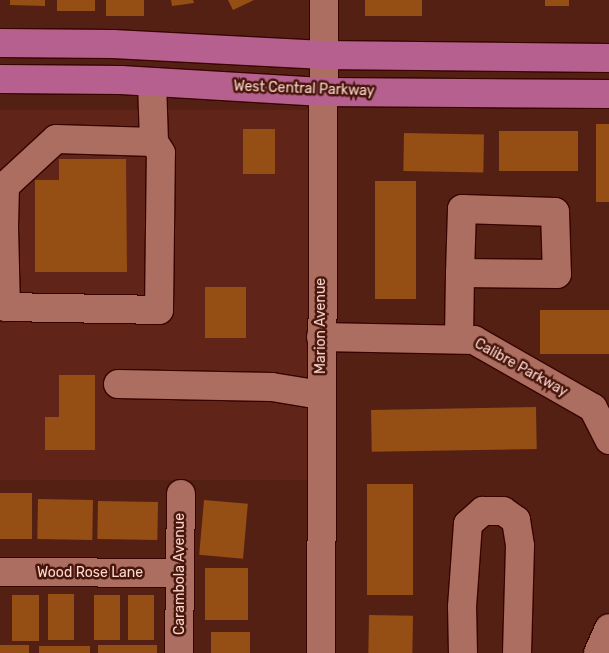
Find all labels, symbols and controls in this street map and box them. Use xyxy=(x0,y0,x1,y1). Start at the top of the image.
street label: West Central Parkway xyxy=(233,78,375,100)
street label: Marion Avenue xyxy=(313,278,329,374)
street label: Calibre Parkway xyxy=(471,335,571,401)
street label: Carambola Avenue xyxy=(172,513,188,635)
street label: Wood Rose Lane xyxy=(37,565,143,581)

